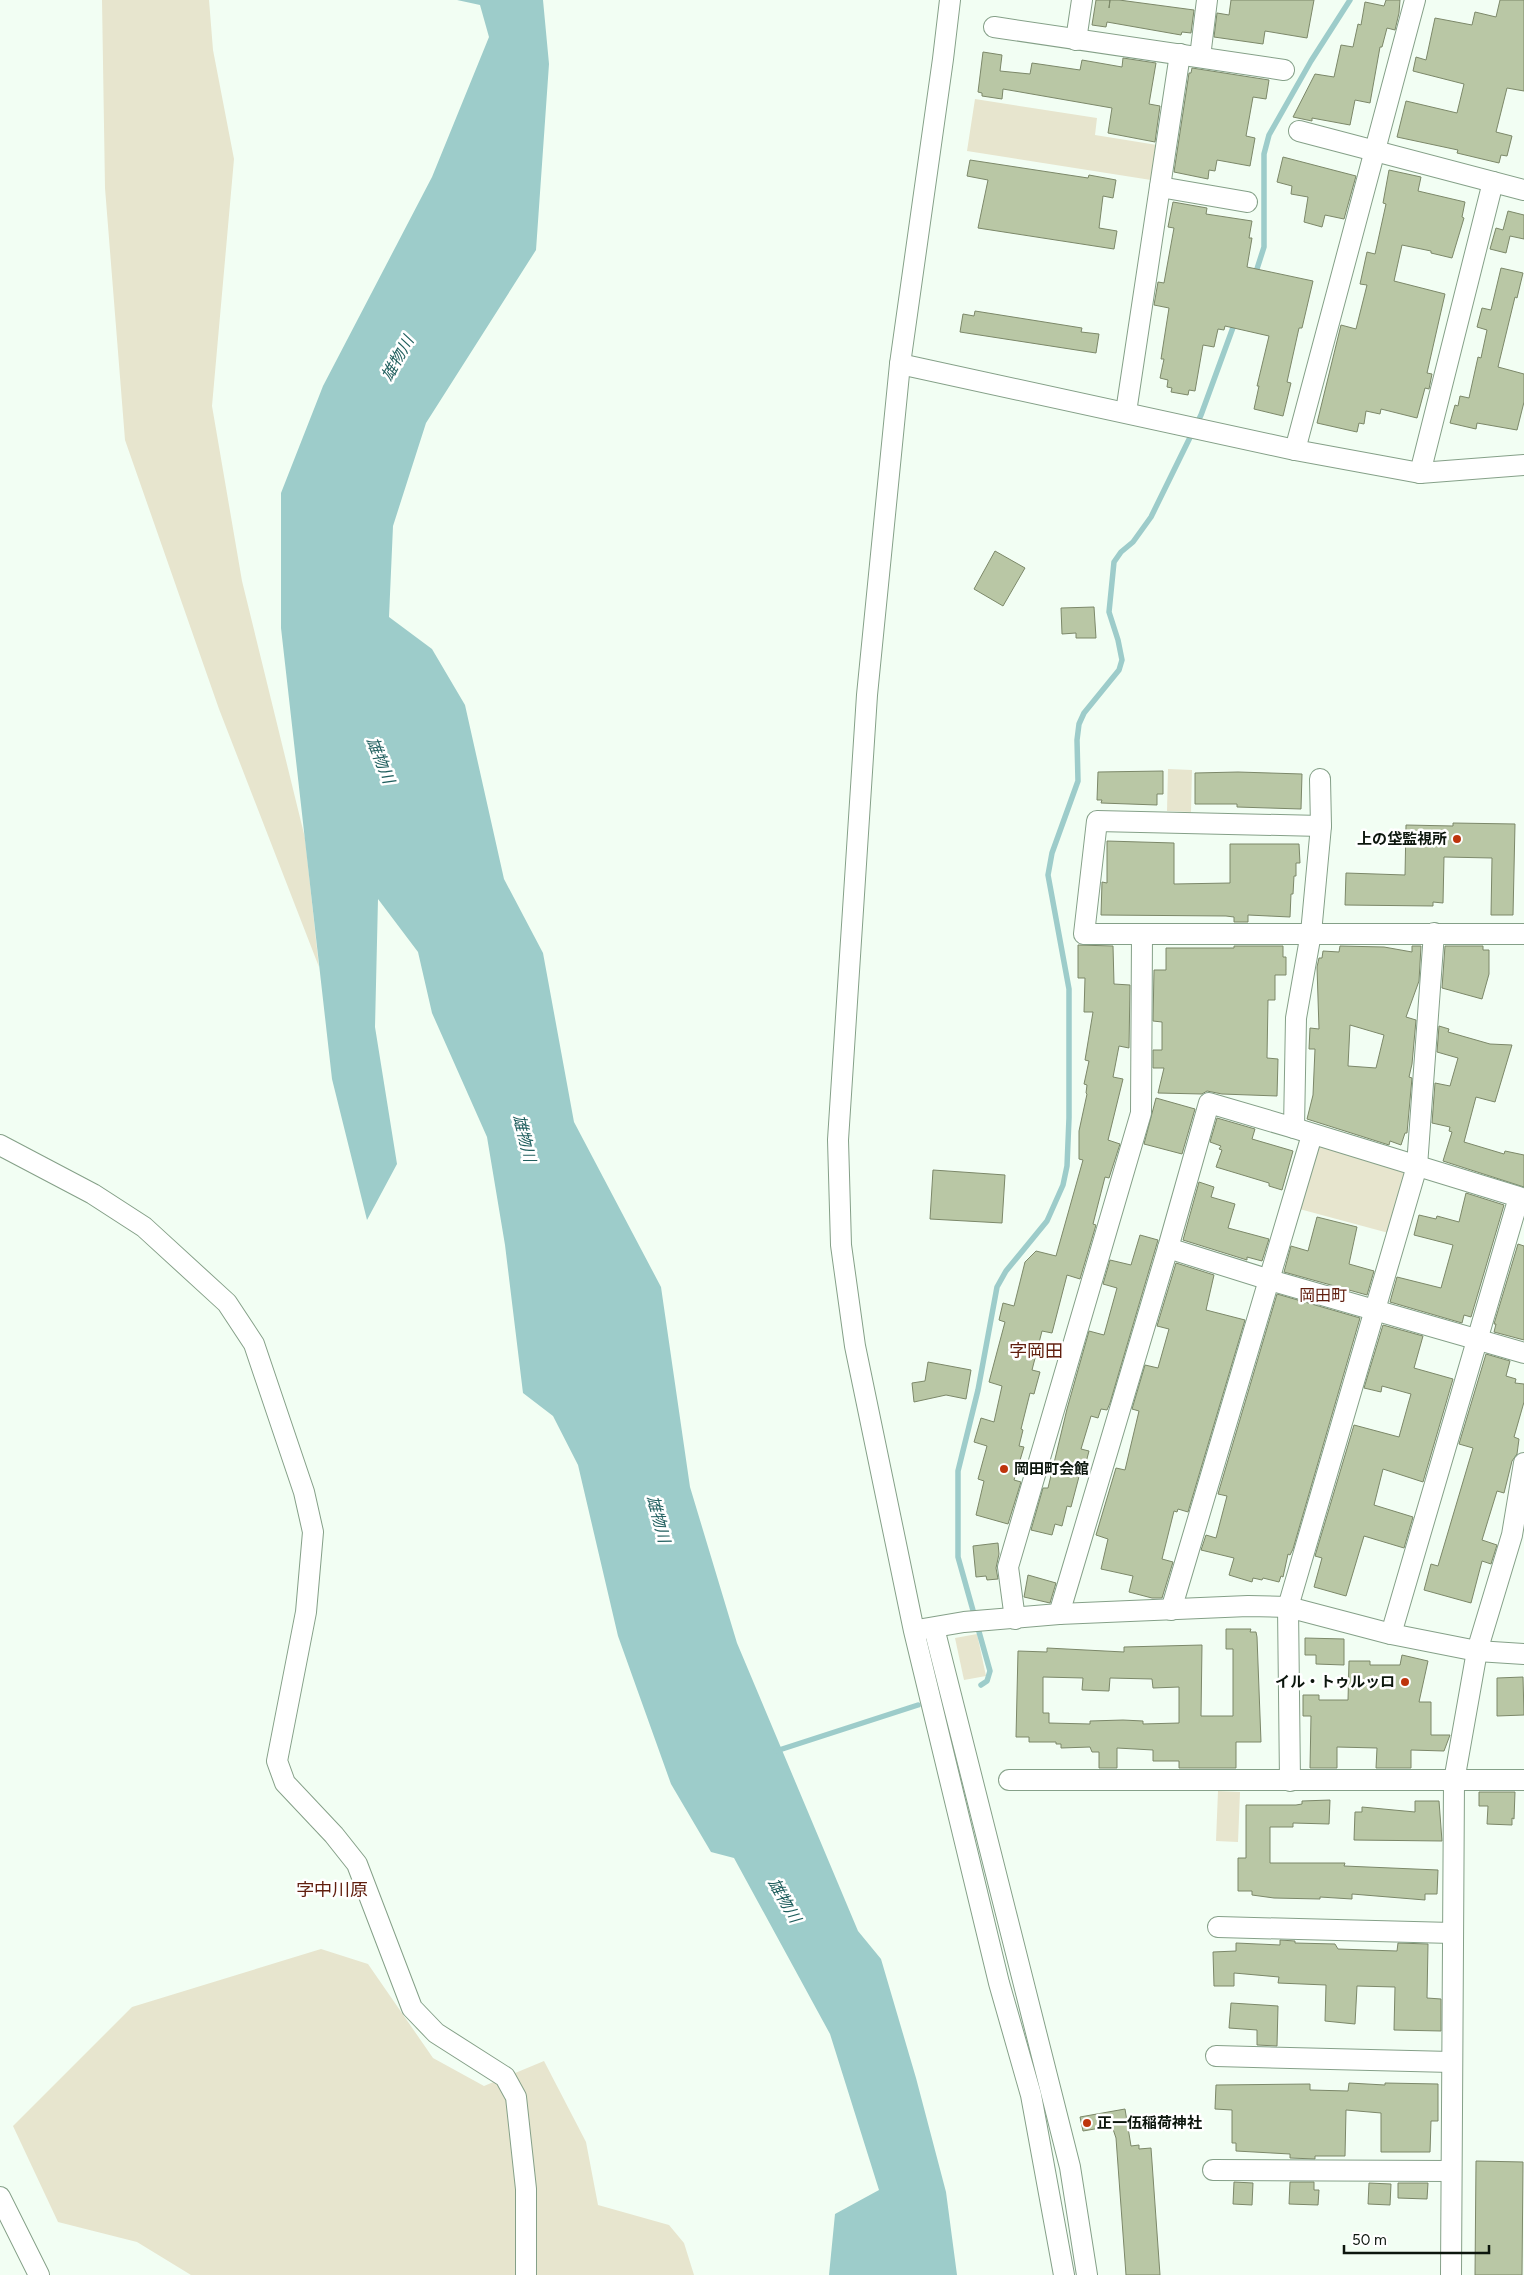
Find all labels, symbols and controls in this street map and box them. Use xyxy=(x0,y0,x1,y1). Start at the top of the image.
water label: 雄物川 xyxy=(377,331,418,384)
water label: 雄物川 xyxy=(363,734,399,788)
place label: 上の垈監視所 xyxy=(1357,830,1447,848)
marker: 上の垈監視所 xyxy=(1451,833,1463,845)
water label: 雄物川 xyxy=(509,1113,540,1166)
district label: 岡田町 xyxy=(1299,1286,1347,1305)
district label: 字岡田 xyxy=(1009,1340,1063,1362)
place label: 岡田町会館 xyxy=(1014,1460,1089,1478)
marker: 岡田町会館 xyxy=(998,1463,1010,1475)
water label: 雄物川 xyxy=(643,1493,674,1547)
place label: イル・トゥルッロ xyxy=(1275,1673,1395,1691)
marker: イル・トゥルッロ xyxy=(1399,1676,1411,1688)
water label: 雄物川 xyxy=(764,1875,806,1928)
district label: 字中川原 xyxy=(296,1879,368,1901)
place label: 正一伍稲荷神社 xyxy=(1097,2114,1202,2132)
marker: 正一伍稲荷神社 xyxy=(1081,2117,1093,2129)
scale bar xyxy=(1344,2222,1489,2254)
text: 50 m xyxy=(1352,2231,1387,2249)

